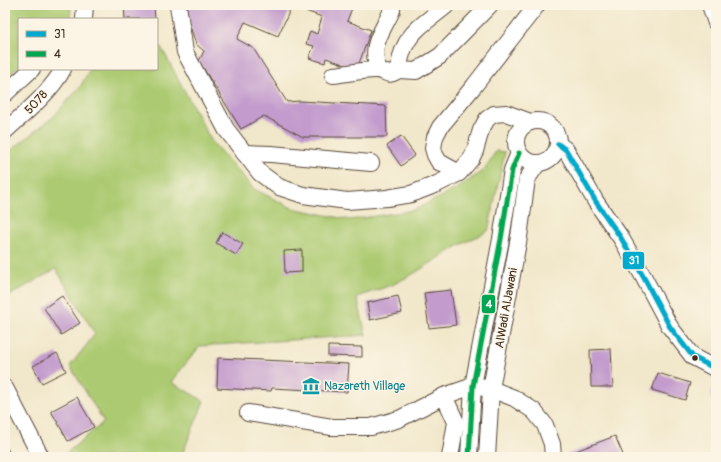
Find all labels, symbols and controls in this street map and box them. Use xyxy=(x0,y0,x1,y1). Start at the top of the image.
legend xyxy=(18,18,158,70)
text: 31 xyxy=(54,27,65,42)
text: 4 xyxy=(54,47,61,62)
street label: 5078 xyxy=(22,87,51,117)
line badge: 31 xyxy=(622,251,645,270)
text: 31 xyxy=(629,254,639,267)
street label: AlWadi AlJawani xyxy=(492,267,521,349)
line badge: 4 xyxy=(481,294,496,314)
text: 4 xyxy=(485,298,493,311)
unlabelled marker xyxy=(690,353,700,363)
museum icon: Nazareth Village xyxy=(301,376,321,396)
place label: Nazareth Village xyxy=(324,379,405,394)

